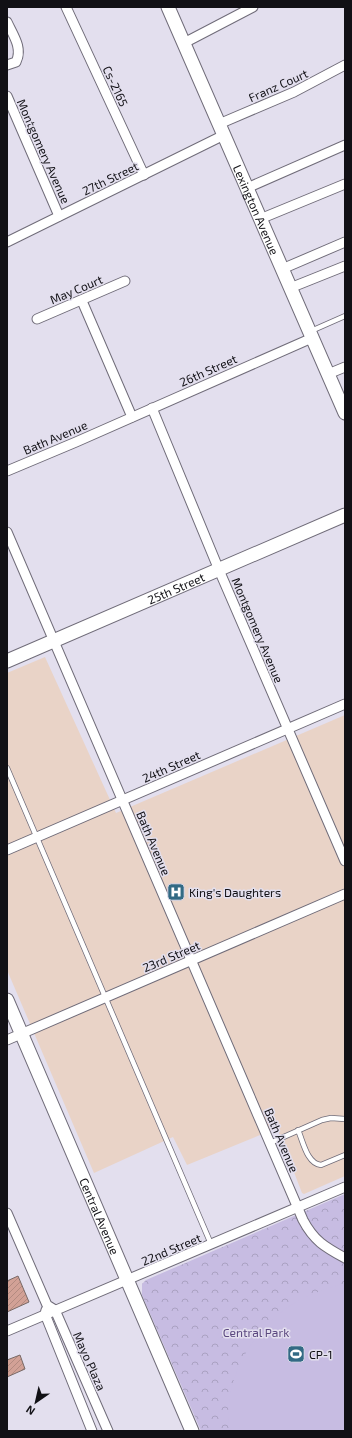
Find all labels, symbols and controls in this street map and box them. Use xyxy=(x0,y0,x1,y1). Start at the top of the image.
street label: Cs-2165 xyxy=(101,63,131,109)
street label: Franz Court xyxy=(246,66,310,104)
street label: Montgomery Avenue xyxy=(15,97,73,205)
street label: 27th Street xyxy=(80,158,141,198)
street label: Lexington Avenue xyxy=(231,162,282,257)
street label: May Court xyxy=(48,271,105,306)
street label: 26th Street xyxy=(177,351,239,389)
street label: Bath Avenue xyxy=(21,417,89,457)
street label: 25th Street xyxy=(145,569,207,607)
street label: Montgomery Avenue xyxy=(230,575,286,685)
street label: 24th Street xyxy=(140,747,202,785)
street label: Bath Avenue xyxy=(134,809,174,877)
hospital icon: King's Daughters xyxy=(166,882,186,902)
place label: King's Daughters xyxy=(189,885,281,899)
street label: 23rd Street xyxy=(140,937,202,974)
street label: Bath Avenue xyxy=(262,1106,302,1174)
street label: Central Avenue xyxy=(77,1175,122,1256)
street label: 22nd Street xyxy=(139,1230,203,1268)
park label: Central Park xyxy=(223,1325,289,1339)
street label: Mayo Plaza xyxy=(71,1329,109,1393)
sports icon: CP-1 xyxy=(286,1344,306,1364)
place label: CP-1 xyxy=(309,1347,333,1361)
north arrow xyxy=(16,1382,56,1422)
text: N xyxy=(23,1403,37,1418)

